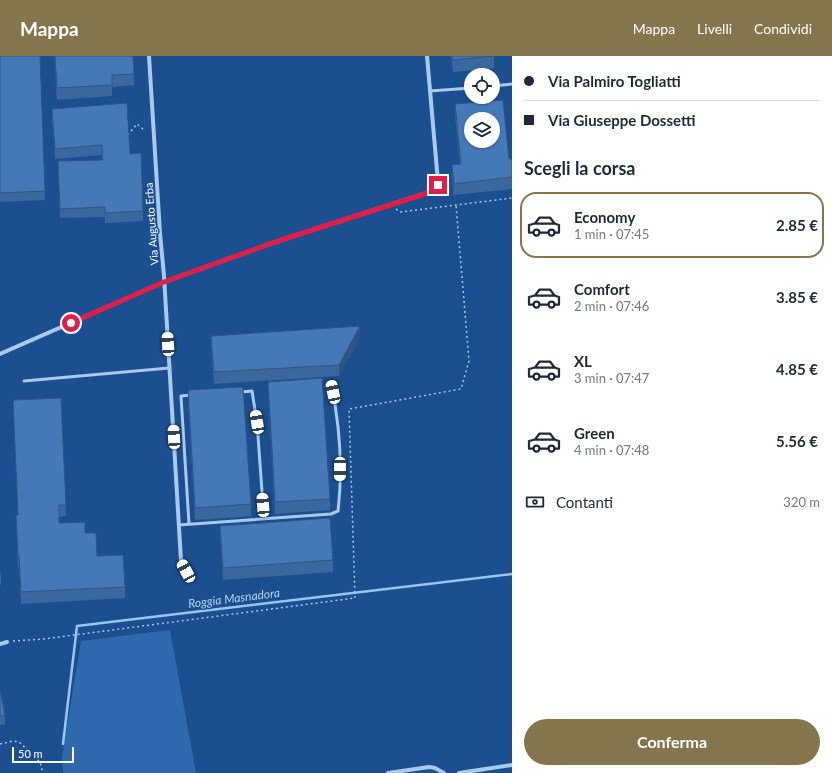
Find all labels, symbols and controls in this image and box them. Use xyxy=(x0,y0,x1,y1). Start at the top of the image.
text: Mappa xyxy=(20,17,79,40)
text: Mappa xyxy=(633,20,675,37)
text: Livelli xyxy=(697,20,732,37)
text: Condividi xyxy=(754,20,812,37)
map controls xyxy=(464,68,500,148)
button: locate xyxy=(464,68,500,104)
text: Via Palmiro Togliatti xyxy=(548,72,681,90)
text: Via Giuseppe Dossetti xyxy=(548,111,695,129)
button: layers xyxy=(464,112,500,148)
text: Scegli la corsa xyxy=(524,157,635,179)
route end xyxy=(429,176,447,194)
street label: Via Augusto Erba xyxy=(142,182,160,266)
icon: car xyxy=(526,207,562,243)
text: Economy xyxy=(574,208,635,226)
text: 2.85 € xyxy=(776,216,818,234)
text: 1 min · 07:45 xyxy=(574,226,649,242)
icon: car xyxy=(526,279,562,315)
text: Comfort xyxy=(574,280,630,298)
text: 3.85 € xyxy=(776,288,818,306)
text: 2 min · 07:46 xyxy=(574,298,649,314)
route start xyxy=(62,314,80,332)
car xyxy=(161,332,175,356)
icon: car xyxy=(526,351,562,387)
text: XL xyxy=(574,352,592,370)
text: 4.85 € xyxy=(776,360,818,378)
text: 3 min · 07:47 xyxy=(574,370,649,386)
car xyxy=(325,379,341,405)
car xyxy=(249,409,265,435)
icon: car xyxy=(526,423,562,459)
text: Green xyxy=(574,424,615,442)
car xyxy=(167,425,181,449)
text: 5.56 € xyxy=(776,432,818,450)
text: 4 min · 07:48 xyxy=(574,442,649,458)
car xyxy=(334,457,346,481)
icon: cash xyxy=(524,491,546,513)
car xyxy=(256,493,270,517)
text: Contanti xyxy=(556,493,613,511)
text: 320 m xyxy=(783,494,820,510)
car xyxy=(175,558,197,584)
water label: Roggia Masnadora xyxy=(187,585,281,611)
button: Conferma xyxy=(524,719,820,765)
scale bar xyxy=(12,745,74,764)
text: 50 m xyxy=(18,747,43,760)

